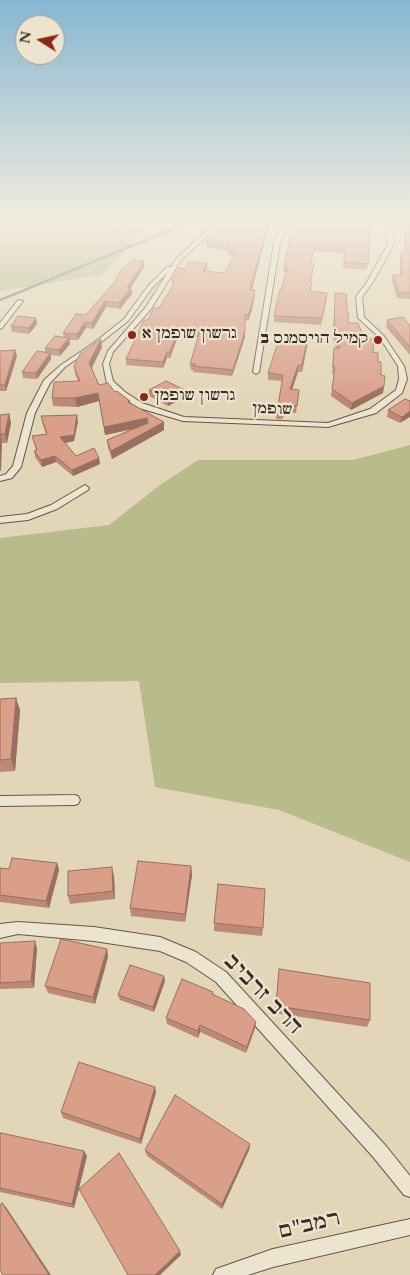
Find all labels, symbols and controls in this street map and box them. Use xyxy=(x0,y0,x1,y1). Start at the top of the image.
north arrow xyxy=(15,15,65,65)
text: N xyxy=(15,30,36,45)
place label: גרשון שופמן א xyxy=(142,326,237,344)
marker: גרשון שופמן א xyxy=(126,329,138,341)
place label: קמיל הויסמנס ב xyxy=(260,331,368,349)
marker: קמיל הויסמנס ב xyxy=(372,334,384,346)
place label: גרשון שופמן xyxy=(154,388,235,406)
marker: גרשון שופמן xyxy=(138,391,150,403)
street label: שופמן xyxy=(251,400,293,420)
street label: הרב זרביב xyxy=(217,949,307,1041)
street label: רמב"ם xyxy=(277,1207,343,1245)

